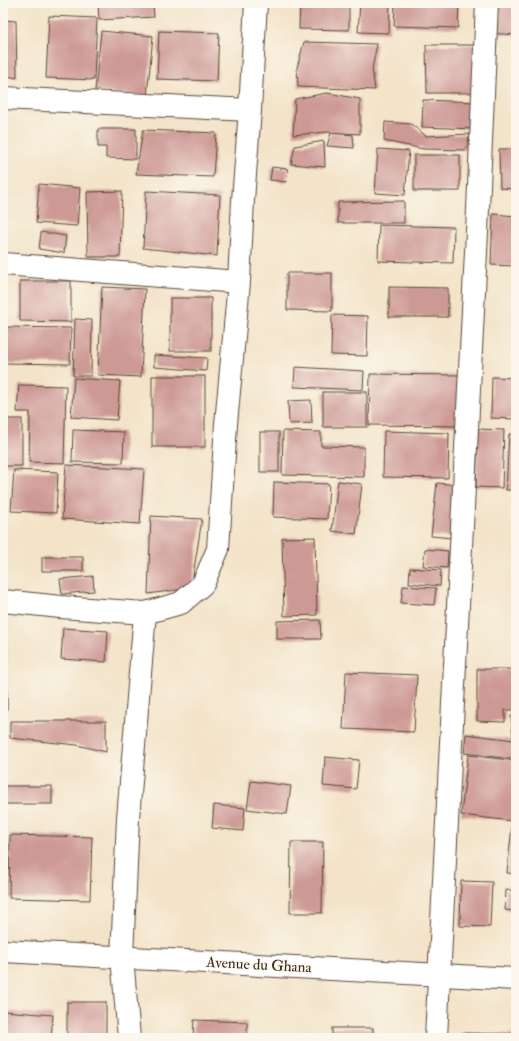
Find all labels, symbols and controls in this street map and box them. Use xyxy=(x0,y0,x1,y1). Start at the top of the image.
street label: Avenue du Ghana xyxy=(205,953,313,977)

